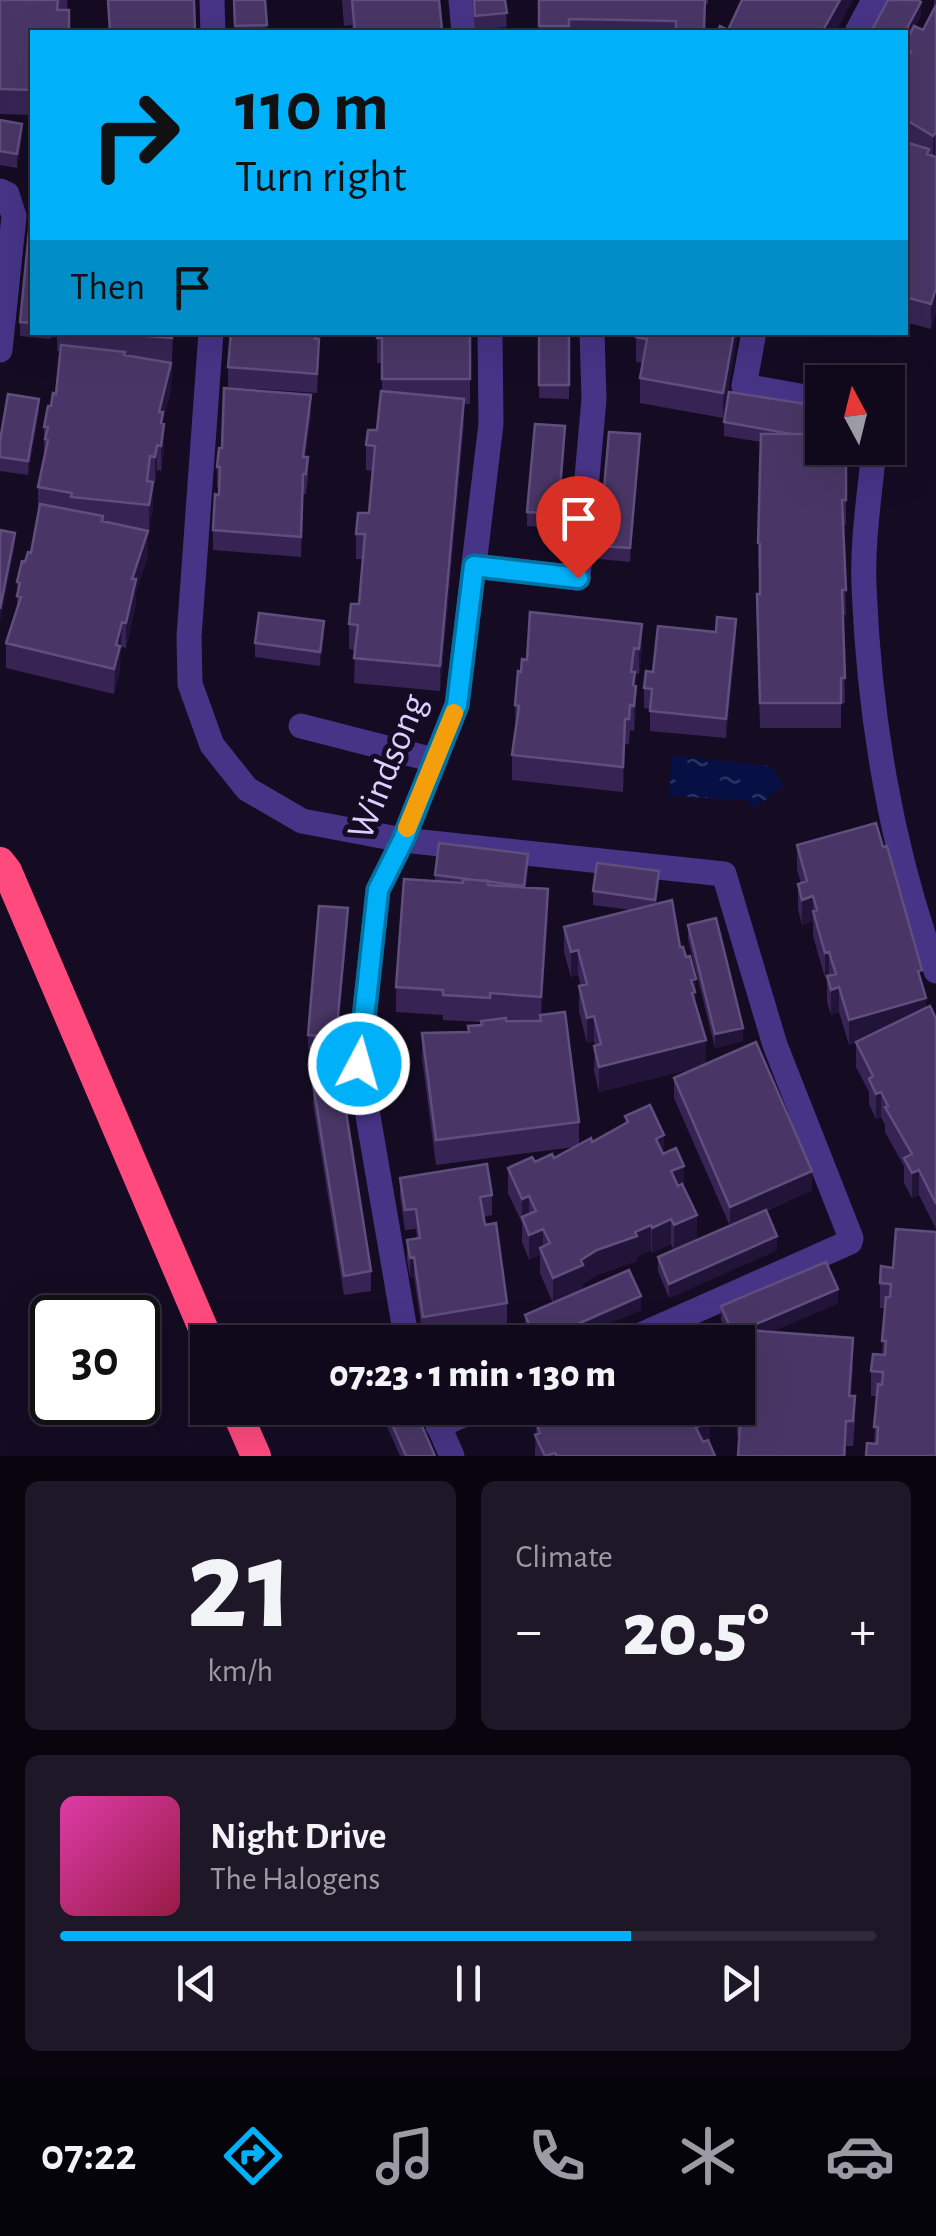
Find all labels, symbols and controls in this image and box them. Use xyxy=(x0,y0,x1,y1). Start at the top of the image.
icon: right xyxy=(70,70,200,200)
text: 110 m xyxy=(235,73,389,143)
text: Turn right xyxy=(235,155,407,200)
icon: arrive xyxy=(165,260,220,315)
text: Then xyxy=(70,269,145,307)
north arrow xyxy=(805,365,905,465)
map controls xyxy=(805,365,905,465)
pin xyxy=(536,476,621,579)
icon: arrive xyxy=(551,491,606,546)
street label: Windsong xyxy=(342,689,434,845)
position arrow xyxy=(307,1012,411,1116)
speed limit sign: 30 xyxy=(30,1295,160,1425)
text: 07:23 · 1 min · 130 m xyxy=(329,1356,616,1394)
text: 21 xyxy=(186,1522,294,1652)
text: Climate xyxy=(516,1541,613,1573)
text: 20.5° xyxy=(622,1594,769,1669)
text: − xyxy=(516,1604,542,1659)
text: + xyxy=(850,1604,876,1659)
text: km/h xyxy=(207,1655,273,1687)
text: Night Drive xyxy=(210,1818,386,1856)
text: The Halogens xyxy=(210,1863,380,1895)
icon: previous xyxy=(169,1956,224,2011)
icon: pause xyxy=(441,1956,496,2011)
icon: next xyxy=(713,1956,768,2011)
icon: directions xyxy=(218,2121,288,2191)
icon: music xyxy=(370,2121,440,2191)
icon: phone xyxy=(522,2121,592,2191)
icon: climate xyxy=(673,2121,743,2191)
icon: car xyxy=(825,2121,895,2191)
text: 07:22 xyxy=(41,2133,136,2178)

